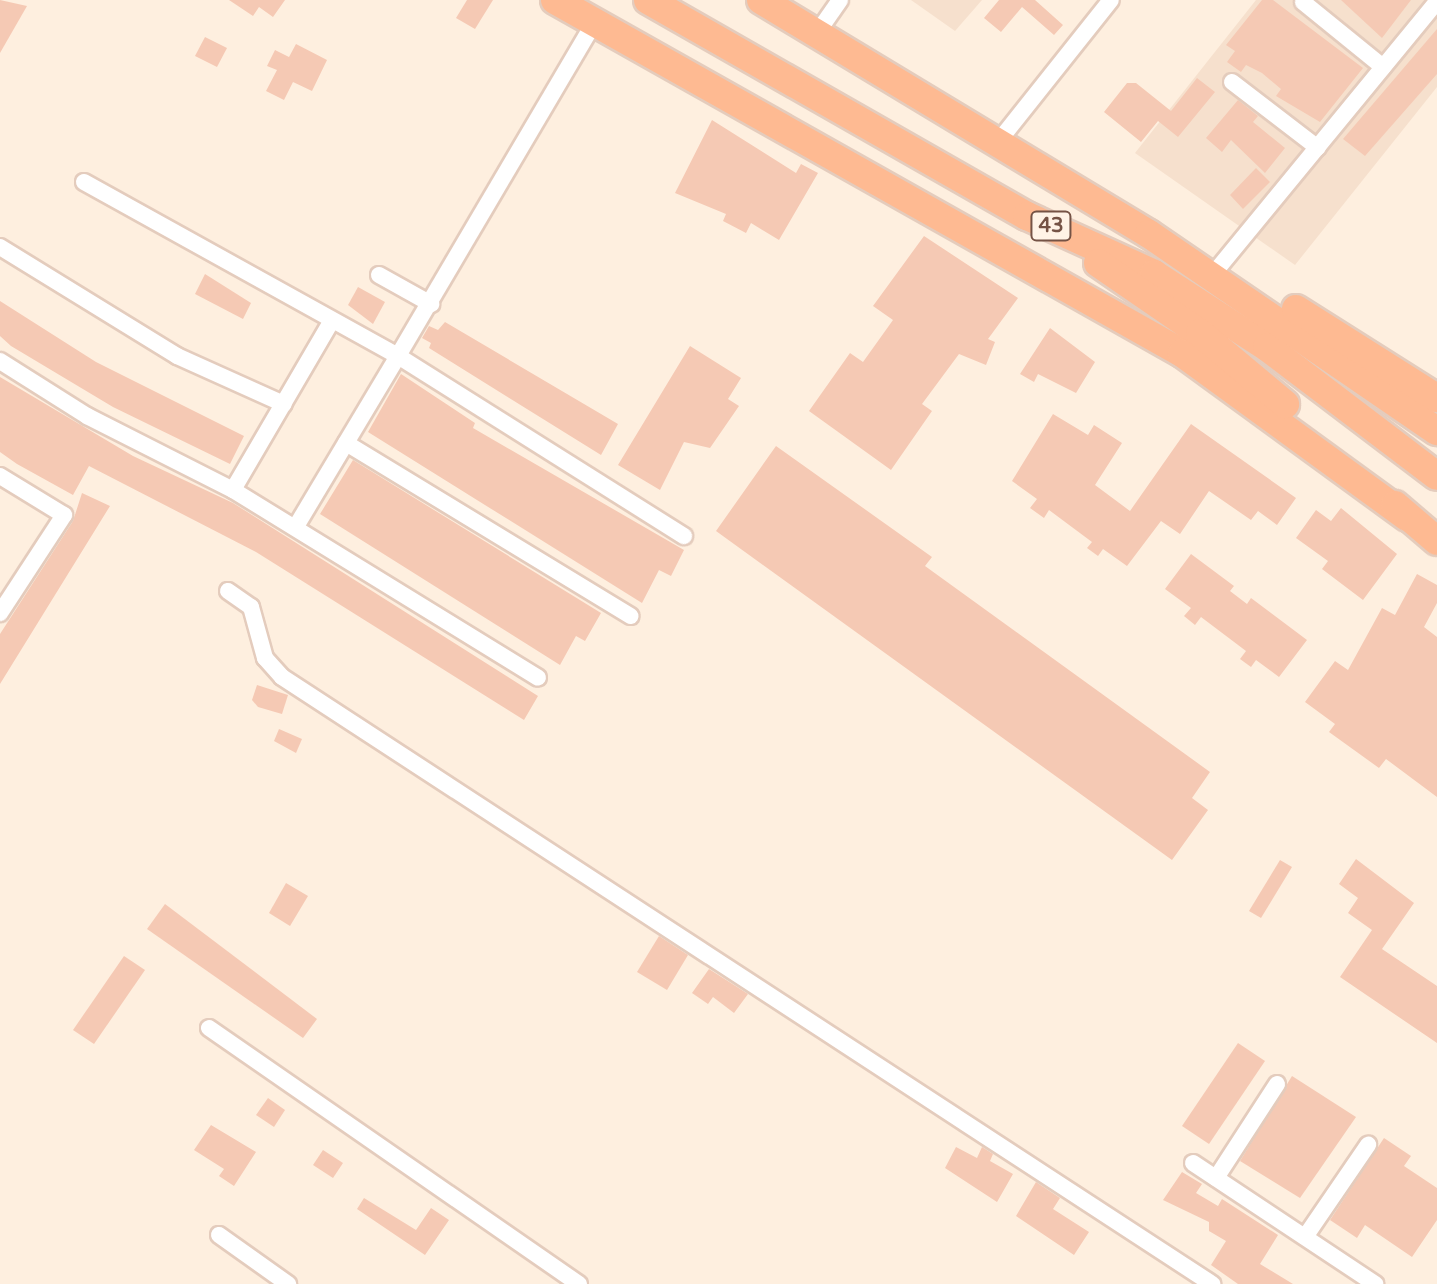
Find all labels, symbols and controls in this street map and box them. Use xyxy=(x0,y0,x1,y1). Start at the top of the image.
road number: 43 xyxy=(1029,210,1073,242)

